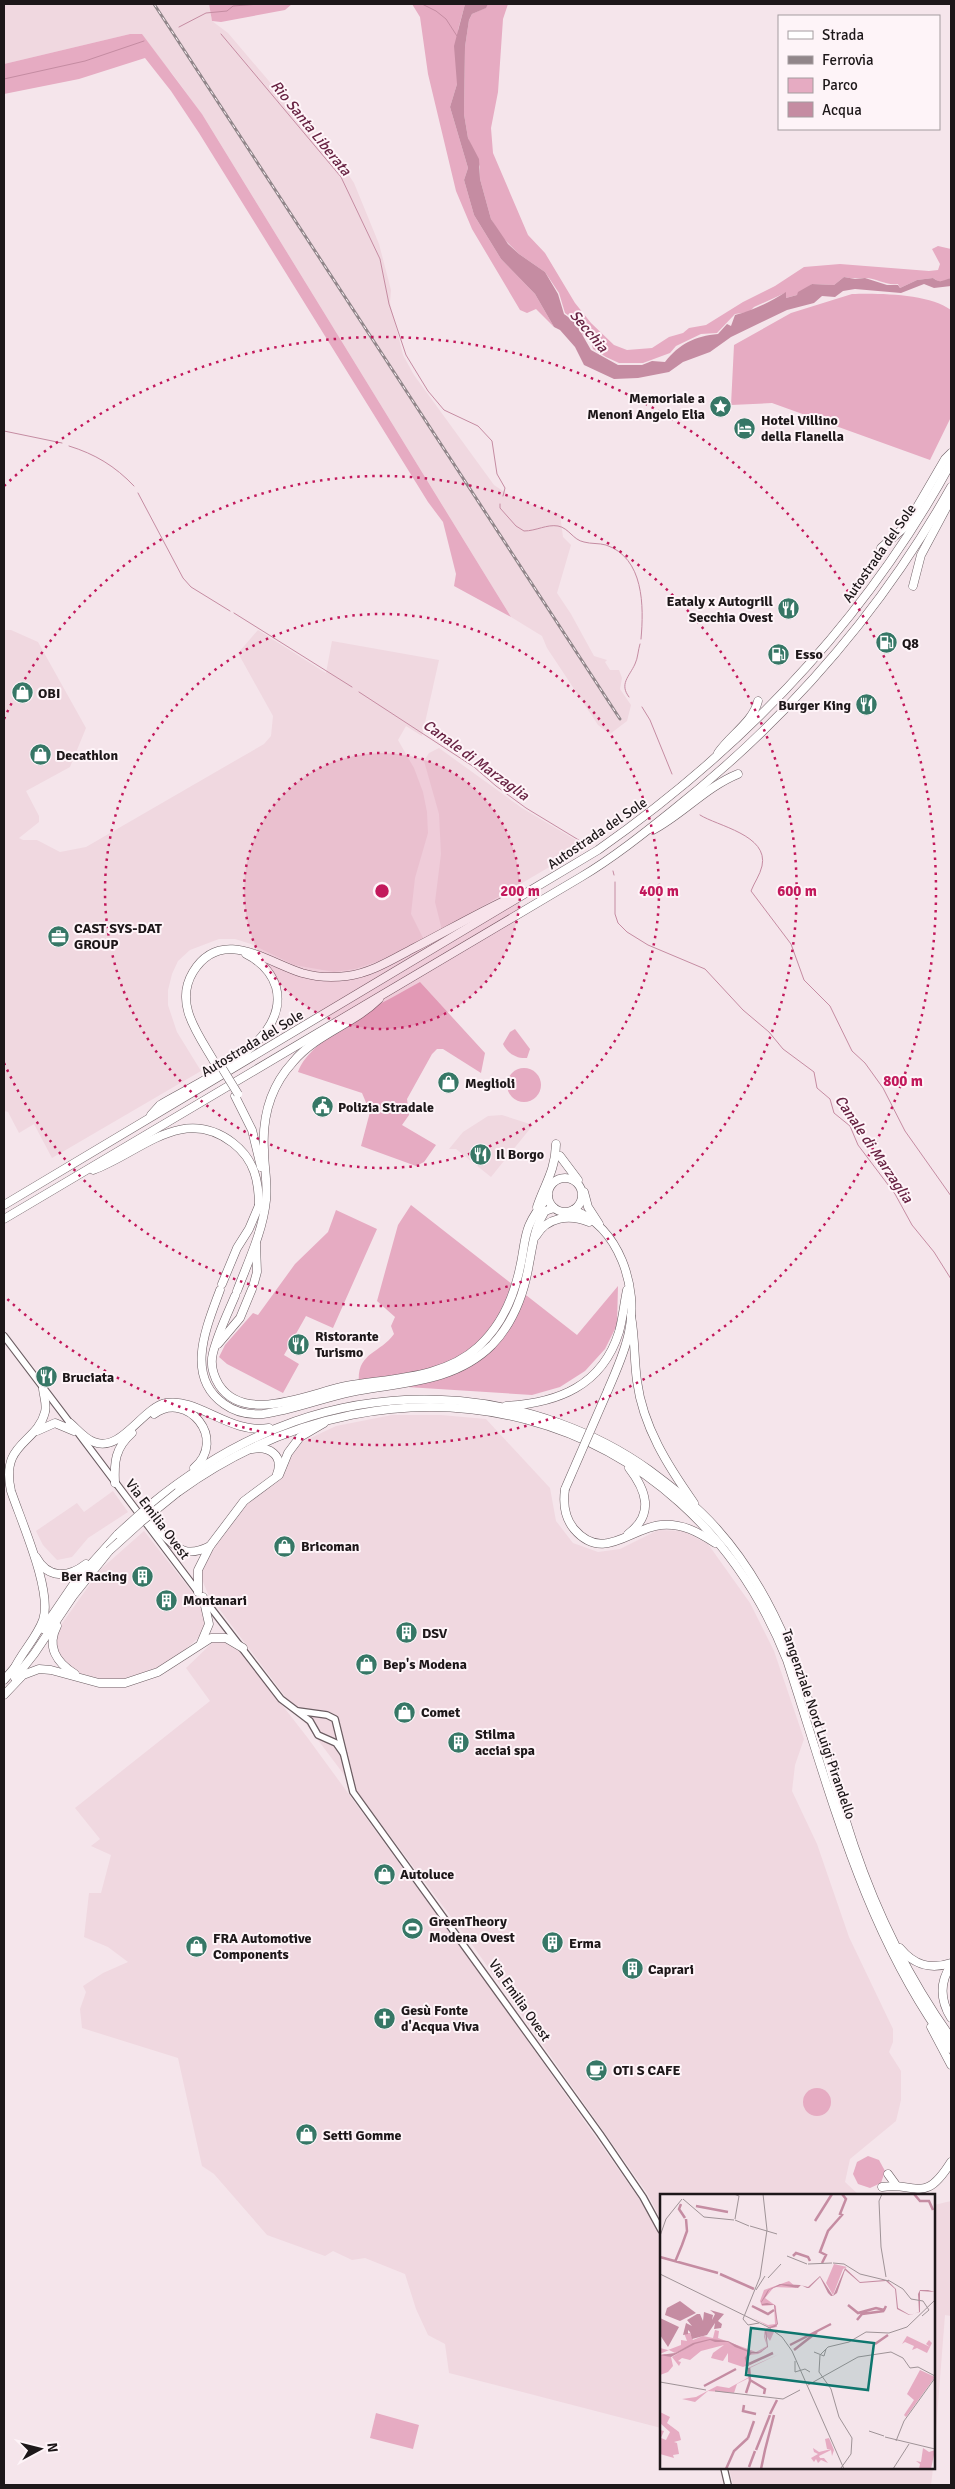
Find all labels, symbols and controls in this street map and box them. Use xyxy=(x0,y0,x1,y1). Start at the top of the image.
legend xyxy=(778,15,940,130)
text: Strada xyxy=(822,26,864,44)
text: Ferrovia xyxy=(822,51,874,69)
text: Parco xyxy=(822,76,858,94)
water label: Rio Santa Liberata xyxy=(267,77,355,180)
text: Acqua xyxy=(822,101,862,119)
water label: Secchia xyxy=(566,306,612,356)
place label: Memoriale a Menoni Angelo Elia xyxy=(587,390,705,423)
place icon: Memoriale a Menoni Angelo Elia xyxy=(709,394,733,418)
place label: Hotel Villino della Flanella xyxy=(761,412,844,445)
hotel icon: Hotel Villino della Flanella xyxy=(733,416,757,440)
street label: Autostrada del Sole xyxy=(839,501,920,606)
place label: Eataly x Autogrill Secchia Ovest xyxy=(667,593,774,626)
restaurant icon: Eataly x Autogrill Secchia Ovest xyxy=(777,597,801,621)
fuel station icon: Q8 xyxy=(874,631,898,655)
place label: Q8 xyxy=(902,635,919,652)
fuel station icon: Esso xyxy=(767,642,791,666)
place label: Esso xyxy=(795,646,823,663)
shop icon: OBI xyxy=(10,681,34,705)
place label: OBI xyxy=(38,685,60,702)
restaurant icon: Burger King xyxy=(855,693,879,717)
place label: Burger King xyxy=(778,697,851,714)
water label: Canale di Marzaglia xyxy=(420,716,533,805)
shop icon: Decathlon xyxy=(28,743,52,767)
place label: Decathlon xyxy=(56,747,118,764)
street label: Autostrada del Sole xyxy=(544,794,650,873)
centre of rings xyxy=(373,882,391,900)
text: 200 m xyxy=(500,882,540,900)
text: 400 m xyxy=(639,882,679,900)
text: 600 m xyxy=(777,882,817,900)
place label: CAST SYS-DAT GROUP xyxy=(74,920,163,953)
office icon: CAST SYS-DAT GROUP xyxy=(46,924,70,948)
street label: Autostrada del Sole xyxy=(198,1006,307,1081)
shop icon: Meglioli xyxy=(437,1071,461,1095)
text: 800 m xyxy=(883,1072,923,1090)
place label: Meglioli xyxy=(465,1075,515,1092)
water label: Canale di Marzaglia xyxy=(831,1092,917,1207)
public building icon: Polizia Stradale xyxy=(310,1095,334,1119)
place label: Polizia Stradale xyxy=(338,1099,434,1116)
restaurant icon: Il Borgo xyxy=(468,1142,492,1166)
place label: Il Borgo xyxy=(496,1146,544,1163)
place label: Ristorante Turismo xyxy=(315,1328,379,1361)
restaurant icon: Ristorante Turismo xyxy=(287,1332,311,1356)
restaurant icon: Bruciata xyxy=(34,1365,58,1389)
place label: Bruciata xyxy=(62,1369,114,1386)
street label: Via Emilia Ovest xyxy=(122,1476,193,1563)
shop icon: Bricoman xyxy=(273,1534,297,1558)
place label: Bricoman xyxy=(301,1538,360,1555)
building icon: Ber Racing xyxy=(131,1564,155,1588)
place label: Ber Racing xyxy=(61,1568,127,1585)
building icon: Montanari xyxy=(155,1588,179,1612)
place label: Montanari xyxy=(183,1592,247,1609)
building icon: DSV xyxy=(394,1621,418,1645)
place label: DSV xyxy=(422,1625,448,1642)
street label: Tangenziale Nord Luigi Pirandello xyxy=(778,1627,859,1821)
shop icon: Bep's Modena xyxy=(355,1652,379,1676)
place label: Bep's Modena xyxy=(383,1656,467,1673)
shop icon: Comet xyxy=(393,1700,417,1724)
place label: Comet xyxy=(421,1704,461,1721)
place label: Stilma acciai spa xyxy=(475,1726,535,1759)
building icon: Stilma acciai spa xyxy=(447,1730,471,1754)
shop icon: Autoluce xyxy=(372,1862,396,1886)
place label: Autoluce xyxy=(400,1866,454,1883)
place label: GreenTheory Modena Ovest xyxy=(429,1913,515,1946)
sports icon: GreenTheory Modena Ovest xyxy=(401,1917,425,1941)
place label: FRA Automotive Components xyxy=(213,1930,312,1963)
building icon: Erma xyxy=(541,1931,565,1955)
shop icon: FRA Automotive Components xyxy=(185,1934,209,1958)
place label: Erma xyxy=(569,1935,601,1952)
street label: Via Emilia Ovest xyxy=(485,1956,554,2045)
building icon: Caprari xyxy=(620,1957,644,1981)
place label: Caprari xyxy=(648,1961,694,1978)
place label: Gesù Fonte d'Acqua Viva xyxy=(401,2002,479,2035)
church icon: Gesù Fonte d'Acqua Viva xyxy=(373,2006,397,2030)
cafe icon: OTI S CAFE xyxy=(585,2058,609,2082)
place label: OTI S CAFE xyxy=(613,2062,681,2079)
shop icon: Setti Gomme xyxy=(295,2123,319,2147)
place label: Setti Gomme xyxy=(323,2127,402,2144)
inset map xyxy=(660,2194,935,2469)
north arrow xyxy=(15,2424,65,2474)
text: N xyxy=(43,2442,61,2453)

